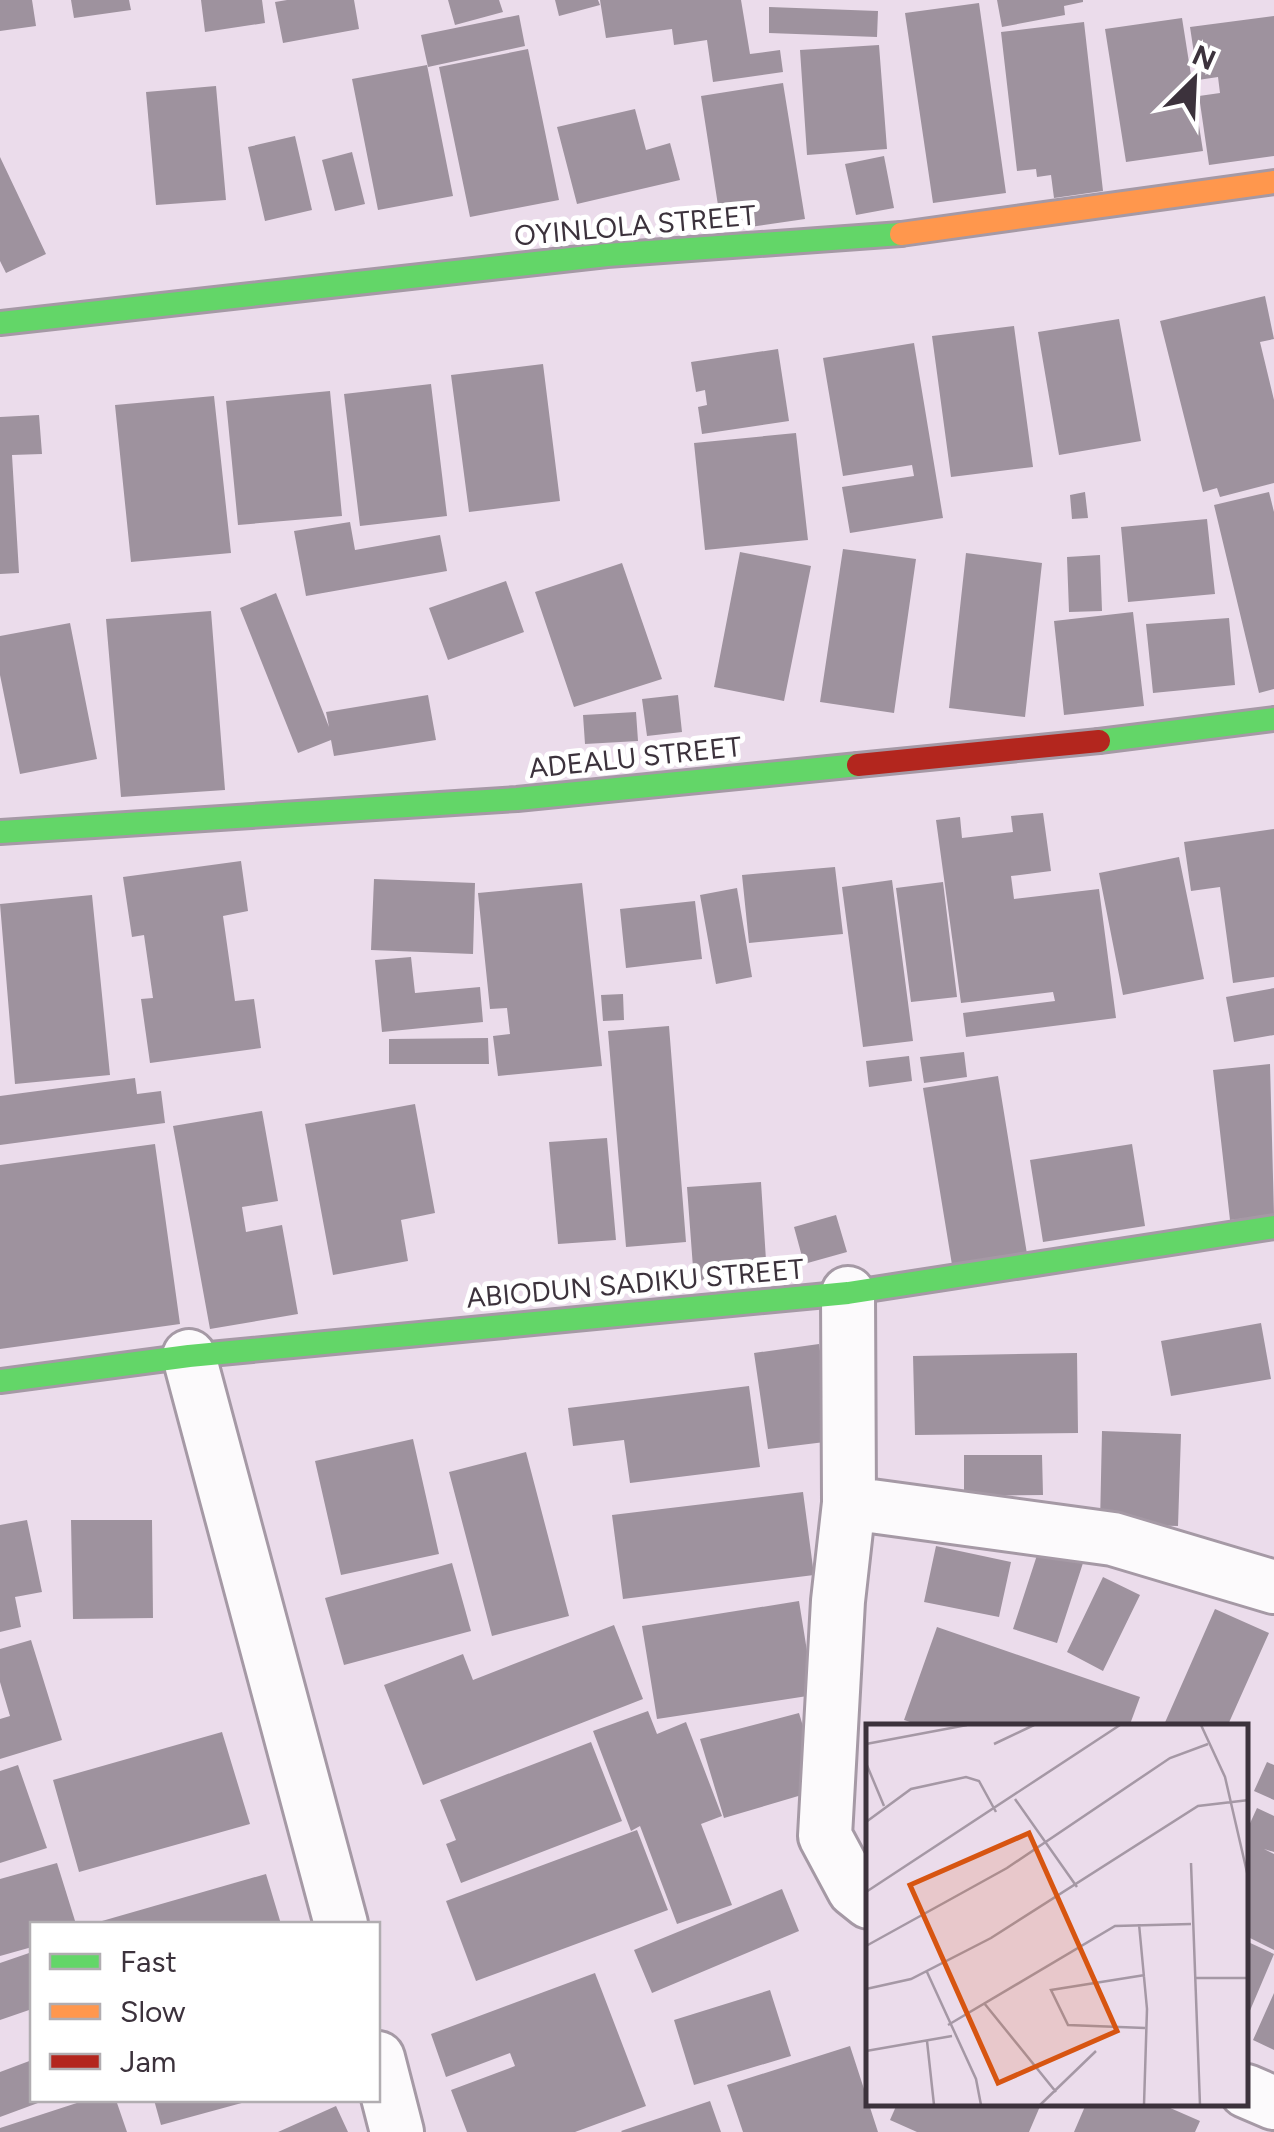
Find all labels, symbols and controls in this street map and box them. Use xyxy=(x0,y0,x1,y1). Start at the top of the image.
north arrow xyxy=(1144,30,1244,130)
text: N xyxy=(1187,37,1221,77)
street label: OYINLOLA STREET xyxy=(513,197,758,253)
street label: ADEALU STREET xyxy=(527,729,744,785)
street label: ABIODUN SADIKU STREET xyxy=(465,1251,806,1315)
inset map xyxy=(866,1724,1249,2107)
legend xyxy=(30,1922,380,2102)
text: Fast xyxy=(120,1943,177,1980)
text: Slow xyxy=(120,1993,186,2030)
text: Jam xyxy=(120,2043,176,2080)

